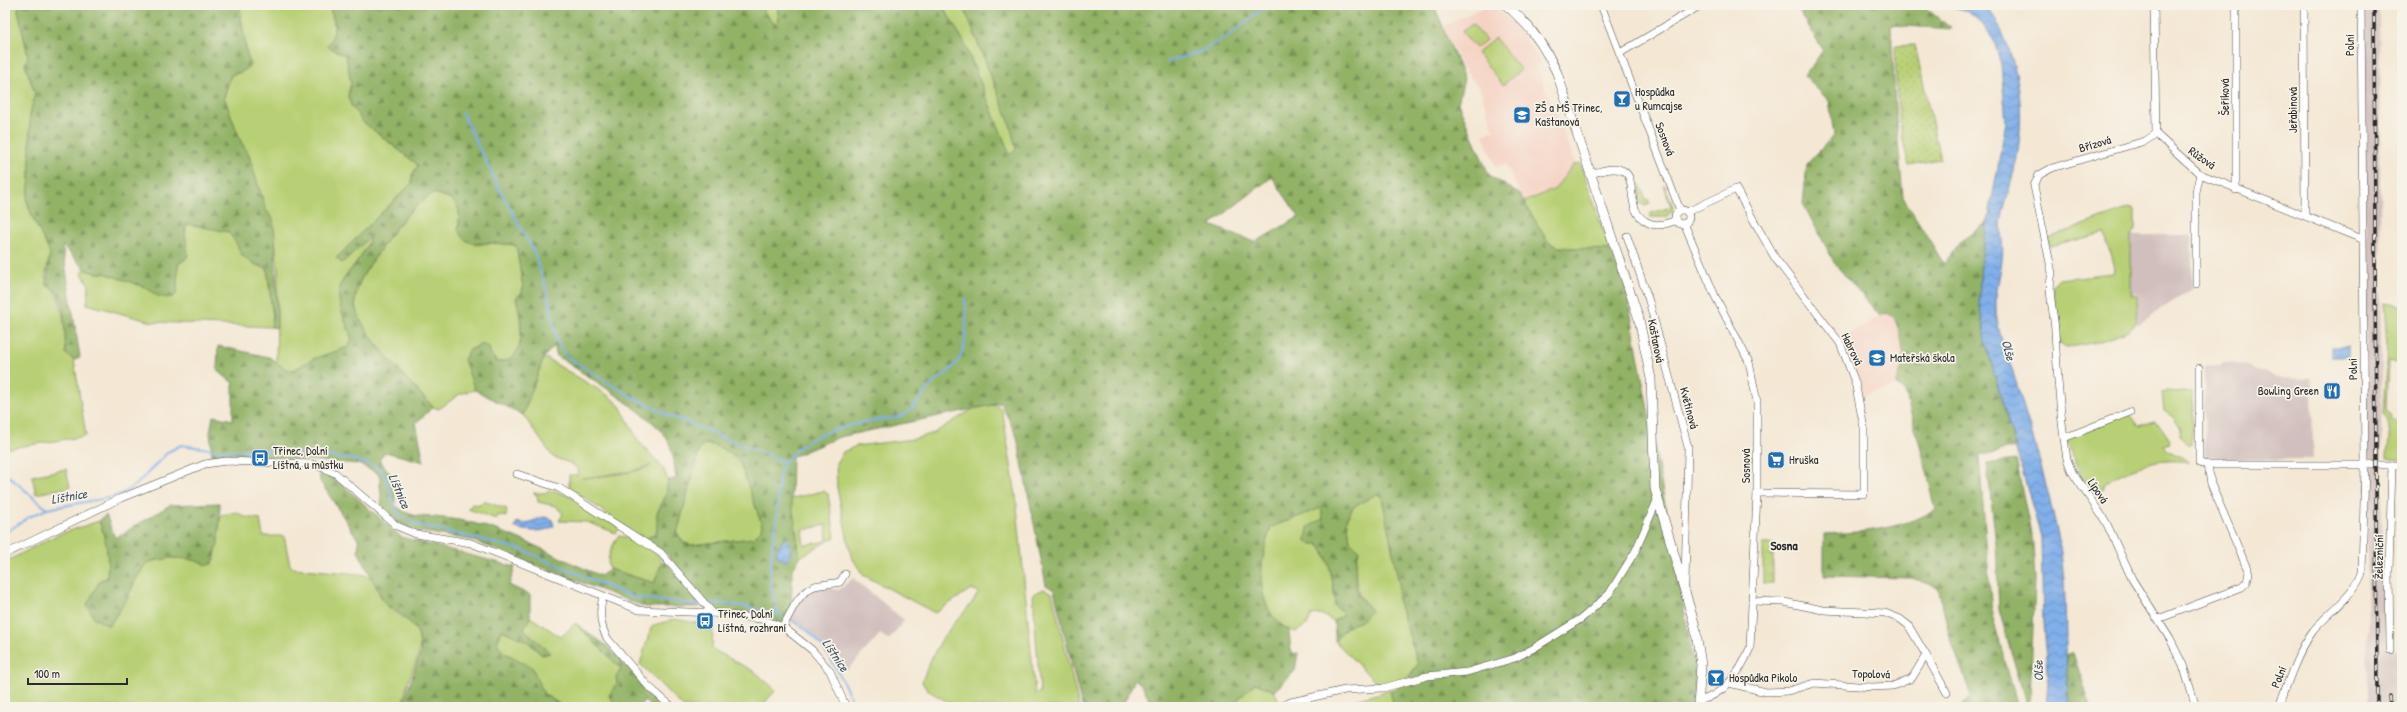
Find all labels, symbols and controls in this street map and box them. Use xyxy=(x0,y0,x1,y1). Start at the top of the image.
street label: Polní xyxy=(2341,34,2358,56)
street label: Šeříková xyxy=(2216,78,2233,115)
place label: Hospůdka u Rumcajse xyxy=(1635,83,1683,114)
street label: Jeřabinová xyxy=(2284,87,2301,133)
bar icon: Hospůdka u Rumcajse xyxy=(1612,89,1632,109)
place label: ZŠ a MŠ Třinec, Kaštanová xyxy=(1535,99,1602,130)
school or university icon: ZŠ a MŠ Třinec, Kaštanová xyxy=(1512,105,1532,125)
street label: Sosnová xyxy=(1651,120,1680,158)
street label: Břízová xyxy=(2077,131,2113,156)
street label: Růžová xyxy=(2185,142,2220,173)
street label: Kaštanová xyxy=(1644,318,1669,365)
street label: Habrová xyxy=(1837,330,1868,368)
water label: Olše xyxy=(1998,338,2021,363)
school or university icon: Mateřská škola xyxy=(1867,348,1887,368)
place label: Mateřská škola xyxy=(1890,349,1955,366)
street label: Polní xyxy=(2344,358,2361,380)
restaurant icon: Bowling Green xyxy=(2322,381,2342,401)
place label: Bowling Green xyxy=(2258,382,2319,399)
street label: Květinová xyxy=(1676,385,1703,431)
place label: Třinec, Dolní Líštná, u můstku xyxy=(273,442,343,473)
bus stop icon: Třinec, Dolní Líštná, u můstku xyxy=(250,448,270,468)
street label: Sosnová xyxy=(1737,448,1754,483)
supermarket icon: Hruška xyxy=(1766,450,1786,470)
place label: Hruška xyxy=(1789,451,1819,468)
water label: Líštnice xyxy=(385,471,416,512)
street label: Lípová xyxy=(2084,475,2113,507)
water label: Líštnice xyxy=(50,484,89,508)
street label: Železniční xyxy=(2370,534,2387,580)
district label: Sosna xyxy=(1770,536,1798,554)
place label: Třinec, Dolní Líštná, rozhraní xyxy=(718,605,787,636)
bus stop icon: Třinec, Dolní Líštná, rozhraní xyxy=(695,611,715,631)
water label: Líštnice xyxy=(818,635,854,676)
water label: Olše xyxy=(2029,659,2047,682)
scale bar xyxy=(28,660,127,686)
street label: Polní xyxy=(2267,663,2291,690)
text: 100 m xyxy=(34,665,60,682)
street label: Topolová xyxy=(1852,665,1890,682)
bar icon: Hospůdka Pikolo xyxy=(1706,668,1726,688)
place label: Hospůdka Pikolo xyxy=(1729,669,1798,686)

